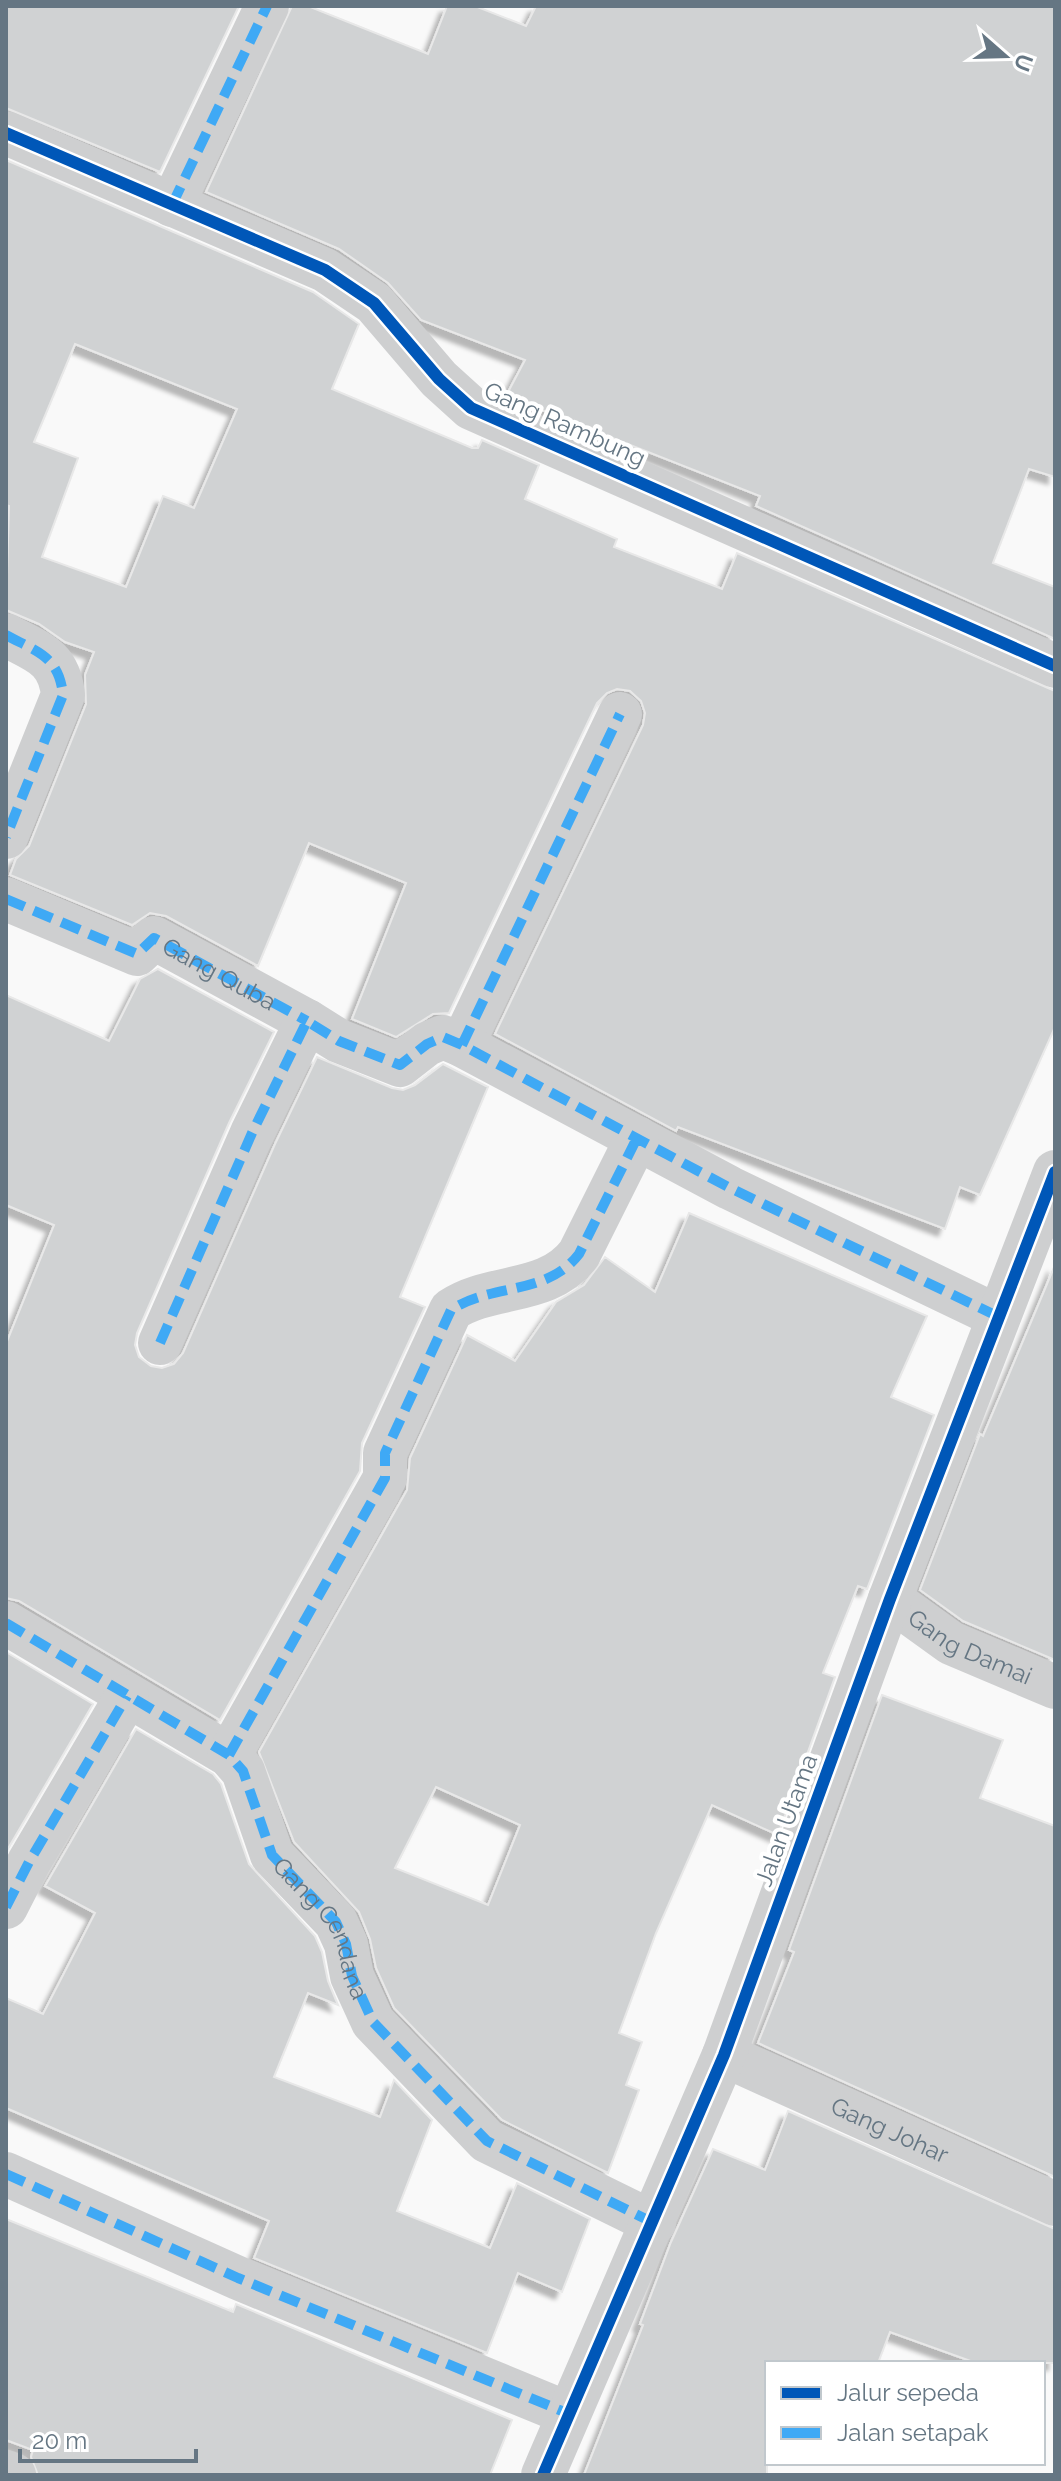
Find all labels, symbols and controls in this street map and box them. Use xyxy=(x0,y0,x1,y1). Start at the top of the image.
north arrow xyxy=(965,16,1045,96)
text: U xyxy=(1009,51,1039,75)
street label: Gang Rambung xyxy=(480,375,650,473)
street label: Gang Quba xyxy=(158,931,282,1016)
street label: Gang Damai xyxy=(903,1603,1036,1690)
street label: Jalan Utama xyxy=(749,1750,823,1890)
street label: Gang Cendana xyxy=(267,1851,375,2004)
street label: Gang Johar xyxy=(827,2091,954,2169)
legend xyxy=(765,2361,1045,2465)
text: Jalur sepeda xyxy=(837,2378,979,2407)
scale bar xyxy=(20,2413,196,2463)
text: Jalan setapak xyxy=(837,2418,989,2447)
text: 20 m xyxy=(32,2426,87,2455)

